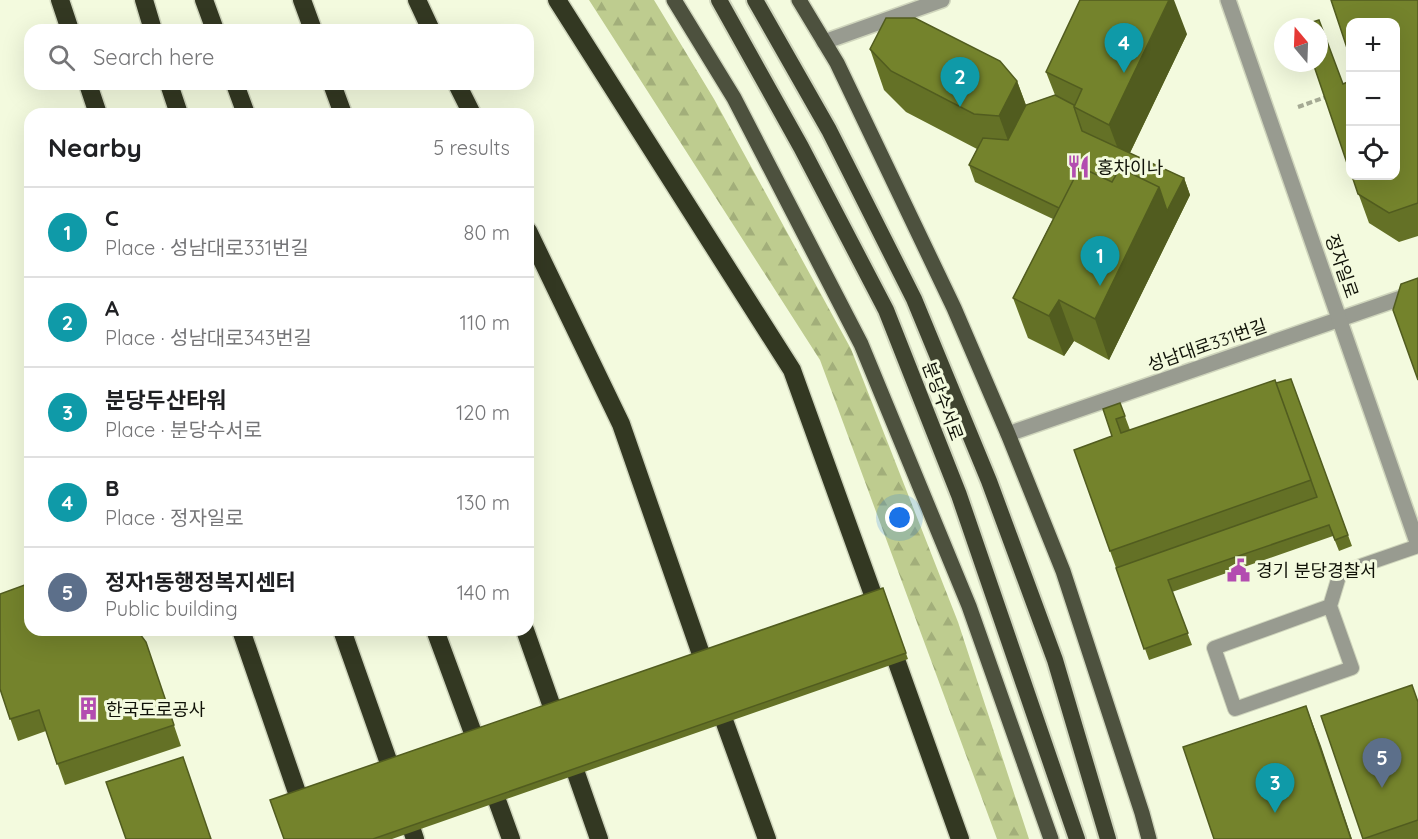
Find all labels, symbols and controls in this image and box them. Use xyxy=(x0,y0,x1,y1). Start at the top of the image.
north arrow xyxy=(1274,18,1328,72)
map controls xyxy=(1346,18,1400,180)
button: + xyxy=(1346,18,1400,72)
pin: 4 xyxy=(1104,23,1144,73)
search box xyxy=(24,24,534,90)
icon: search xyxy=(45,41,78,74)
text: Search here xyxy=(93,43,214,71)
pin: 2 xyxy=(940,57,980,107)
button: − xyxy=(1346,72,1400,126)
button: locate xyxy=(1346,126,1400,180)
text: Nearby xyxy=(48,131,142,164)
text: 5 results xyxy=(433,135,510,160)
restaurant icon: 홍차이나 xyxy=(1066,154,1092,180)
place label: 홍차이나 xyxy=(1097,156,1163,179)
text: C xyxy=(105,204,119,232)
text: 1 xyxy=(64,220,71,245)
text: 80 m xyxy=(464,220,510,245)
street label: 정자일로 xyxy=(1320,231,1364,301)
text: Place · 성남대로331번길 xyxy=(105,235,309,260)
pin: 1 xyxy=(1080,236,1120,286)
text: A xyxy=(105,294,119,322)
text: 2 xyxy=(62,310,73,335)
text: 110 m xyxy=(460,310,510,335)
street label: 성남대로331번길 xyxy=(1144,314,1270,376)
text: Place · 성남대로343번길 xyxy=(105,325,312,350)
street label: 분당수서로 xyxy=(917,358,969,444)
text: 분당두산타워 xyxy=(105,386,226,414)
text: 3 xyxy=(62,400,73,425)
text: 120 m xyxy=(456,400,510,425)
text: Place · 분당수서로 xyxy=(105,417,262,442)
text: B xyxy=(105,474,119,502)
text: 4 xyxy=(62,490,73,515)
text: 130 m xyxy=(457,490,510,515)
your location xyxy=(885,503,914,532)
text: Place · 정자일로 xyxy=(105,505,244,530)
public building icon: 경기 분당경찰서 xyxy=(1225,557,1251,583)
place label: 경기 분당경찰서 xyxy=(1256,559,1377,582)
text: 정자1동행정복지센터 xyxy=(105,568,296,596)
text: 5 xyxy=(62,580,73,605)
text: 140 m xyxy=(457,580,510,605)
text: Public building xyxy=(105,596,238,621)
building icon: 한국도로공사 xyxy=(75,696,101,722)
place label: 한국도로공사 xyxy=(106,698,206,721)
pin: 5 xyxy=(1362,738,1402,788)
pin: 3 xyxy=(1256,764,1294,813)

